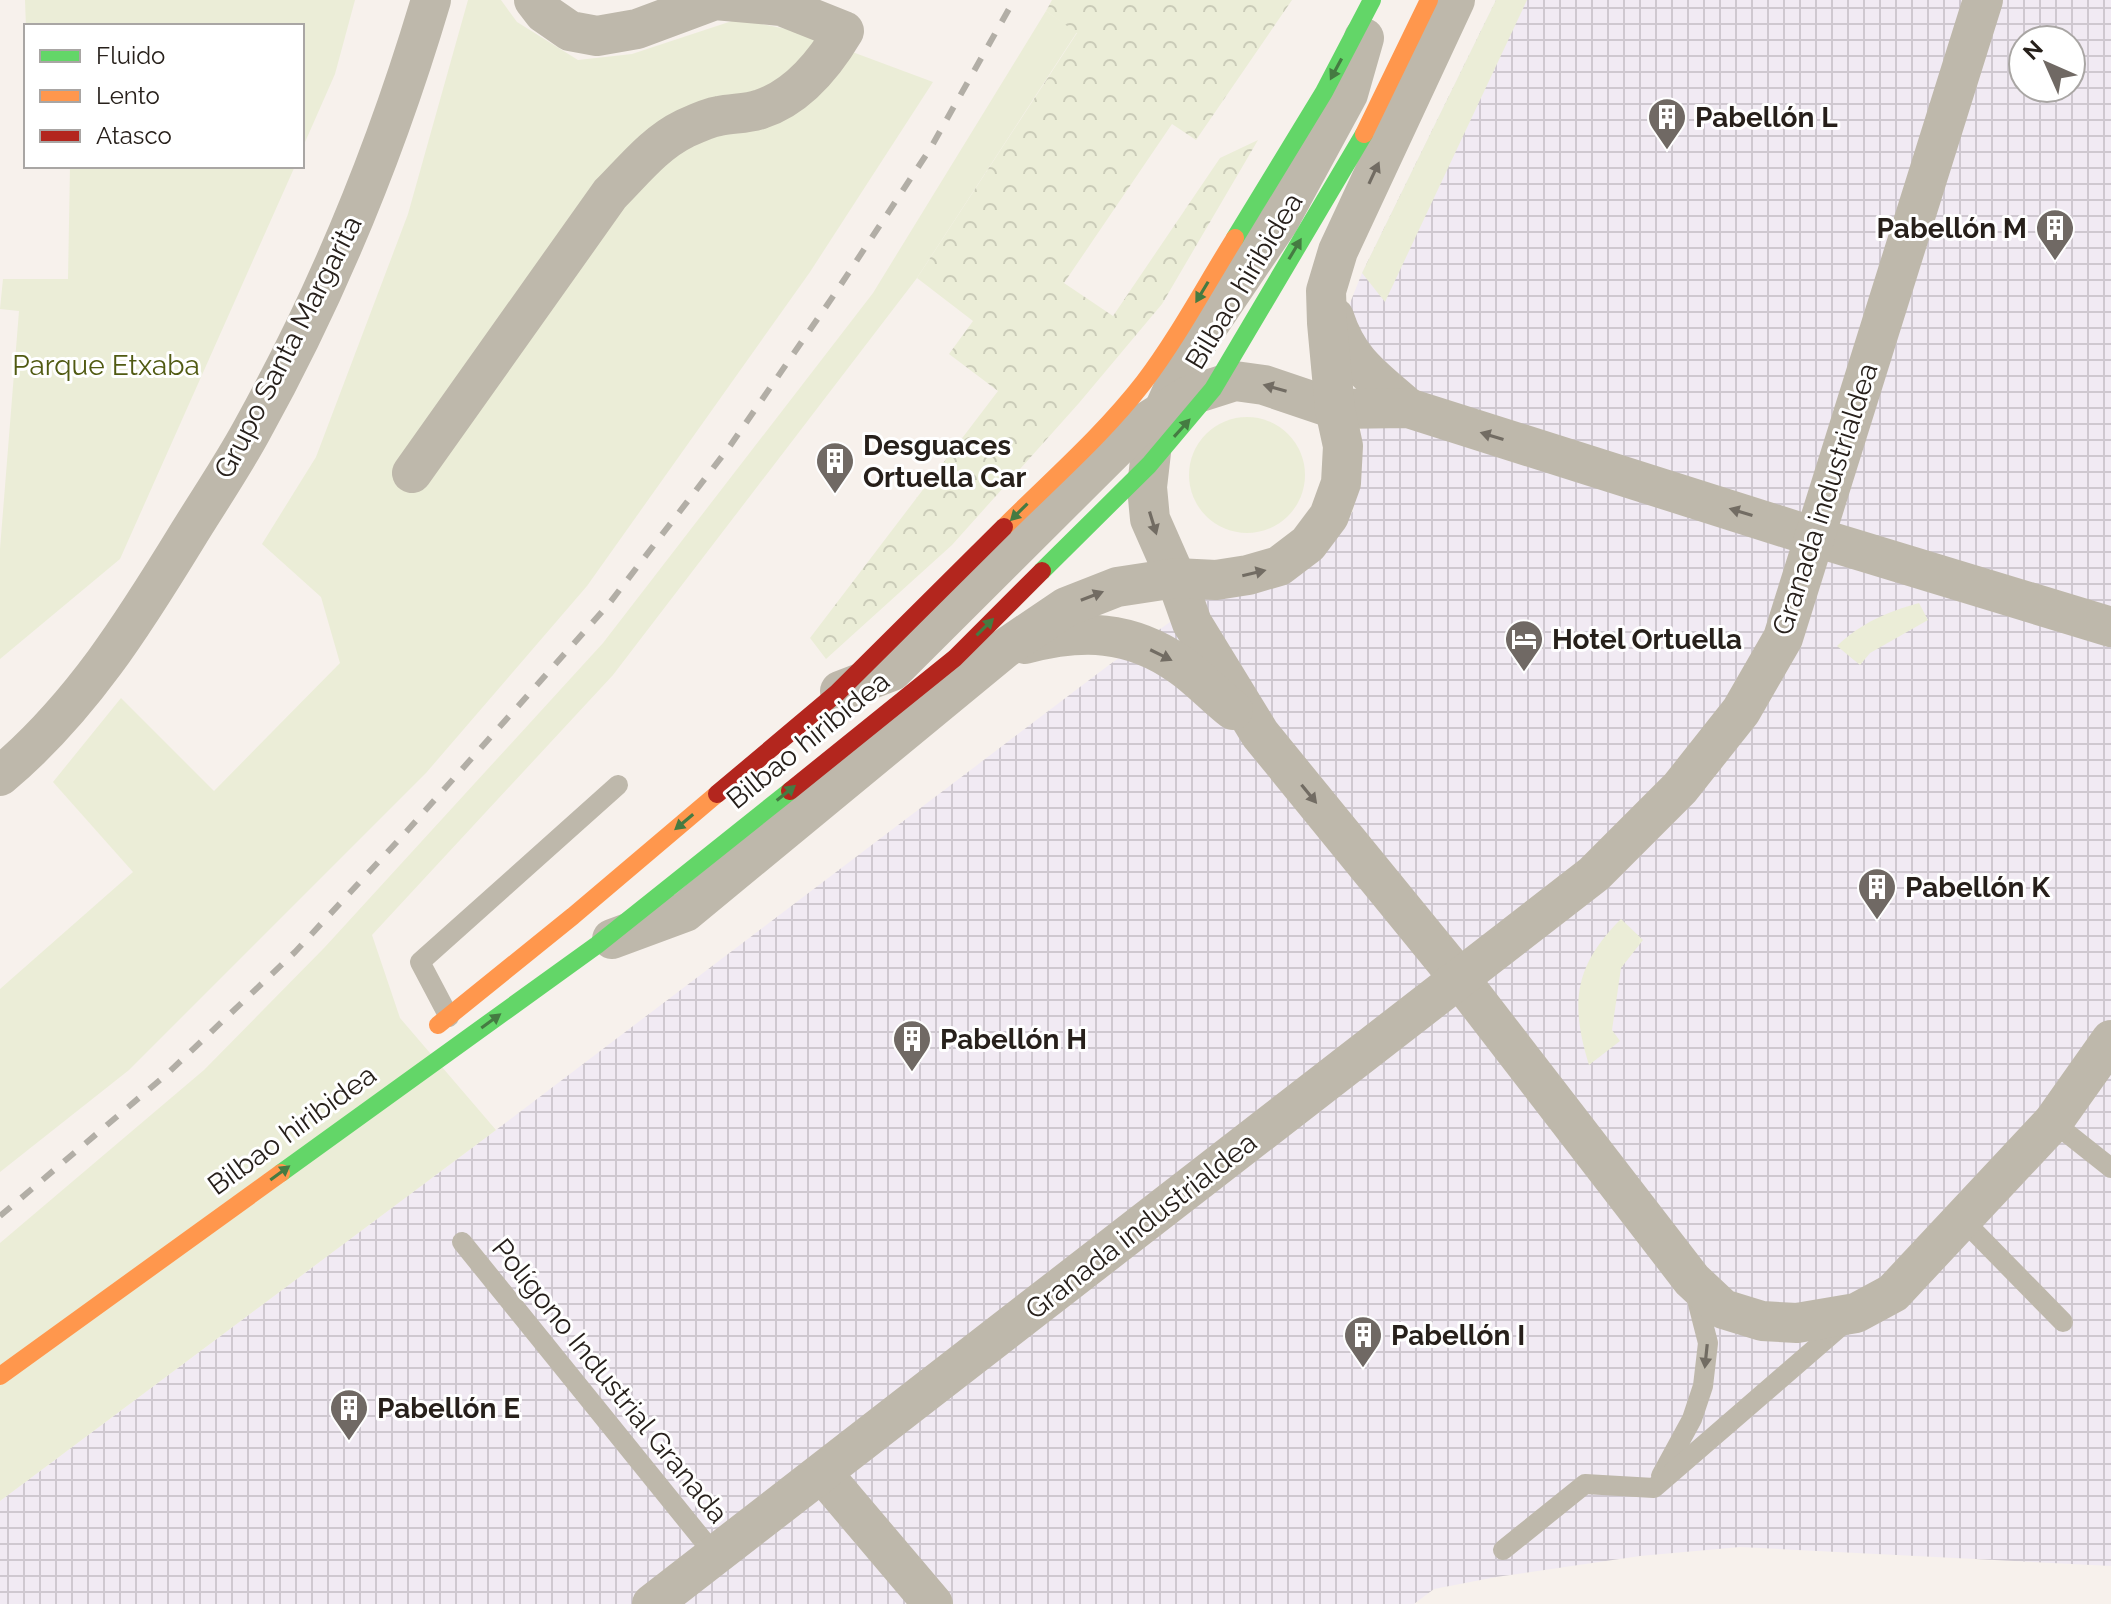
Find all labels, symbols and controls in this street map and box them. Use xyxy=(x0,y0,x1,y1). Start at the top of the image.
legend xyxy=(24,24,304,168)
north arrow xyxy=(2007,24,2087,104)
text: N xyxy=(2018,35,2048,65)
text: Fluido xyxy=(96,41,165,70)
one-way arrow xyxy=(1329,58,1343,80)
text: Lento xyxy=(96,81,160,110)
building icon: Pabellón L xyxy=(1646,96,1688,151)
place label: Pabellón L xyxy=(1695,101,1838,134)
text: Atasco xyxy=(96,121,172,150)
one-way arrow xyxy=(1367,161,1381,184)
street label: Bilbao hiribidea xyxy=(1178,187,1310,375)
building icon: Pabellón M xyxy=(2034,207,2076,262)
street label: Grupo Santa Margarita xyxy=(207,210,369,484)
place label: Pabellón M xyxy=(1877,212,2027,245)
one-way arrow xyxy=(1288,238,1302,260)
one-way arrow xyxy=(1195,281,1209,303)
park label: Parque Etxaba xyxy=(12,349,200,382)
street label: Granada industrialdea xyxy=(1765,359,1885,639)
one-way arrow xyxy=(1262,382,1287,394)
one-way arrow xyxy=(1173,418,1190,438)
place label: Desguaces Ortuella Car xyxy=(863,429,1027,494)
one-way arrow xyxy=(1480,429,1504,441)
building icon: Desguaces Ortuella Car xyxy=(814,440,856,495)
one-way arrow xyxy=(1010,502,1029,521)
one-way arrow xyxy=(1728,505,1752,518)
one-way arrow xyxy=(1147,512,1160,536)
one-way arrow xyxy=(1241,566,1266,578)
one-way arrow xyxy=(1080,589,1104,602)
one-way arrow xyxy=(976,618,994,637)
hotel icon: Hotel Ortuella xyxy=(1503,618,1545,673)
place label: Hotel Ortuella xyxy=(1552,623,1742,656)
one-way arrow xyxy=(1149,648,1172,662)
street label: Bilbao hiribidea xyxy=(720,664,896,816)
one-way arrow xyxy=(1300,784,1317,804)
one-way arrow xyxy=(776,786,796,802)
one-way arrow xyxy=(675,813,695,830)
building icon: Pabellón K xyxy=(1856,866,1898,921)
place label: Pabellón K xyxy=(1905,871,2051,904)
one-way arrow xyxy=(481,1014,502,1029)
building icon: Pabellón H xyxy=(891,1018,933,1073)
place label: Pabellón H xyxy=(940,1023,1087,1056)
street label: Bilbao hiribidea xyxy=(202,1058,382,1202)
street label: Granada industrialdea xyxy=(1019,1126,1263,1326)
one-way arrow xyxy=(270,1166,291,1181)
street label: Polígono Industrial Granada xyxy=(485,1232,735,1530)
building icon: Pabellón I xyxy=(1342,1314,1384,1369)
place label: Pabellón I xyxy=(1391,1319,1525,1352)
one-way arrow xyxy=(1699,1344,1712,1369)
building icon: Pabellón E xyxy=(328,1387,370,1442)
place label: Pabellón E xyxy=(377,1392,520,1425)

